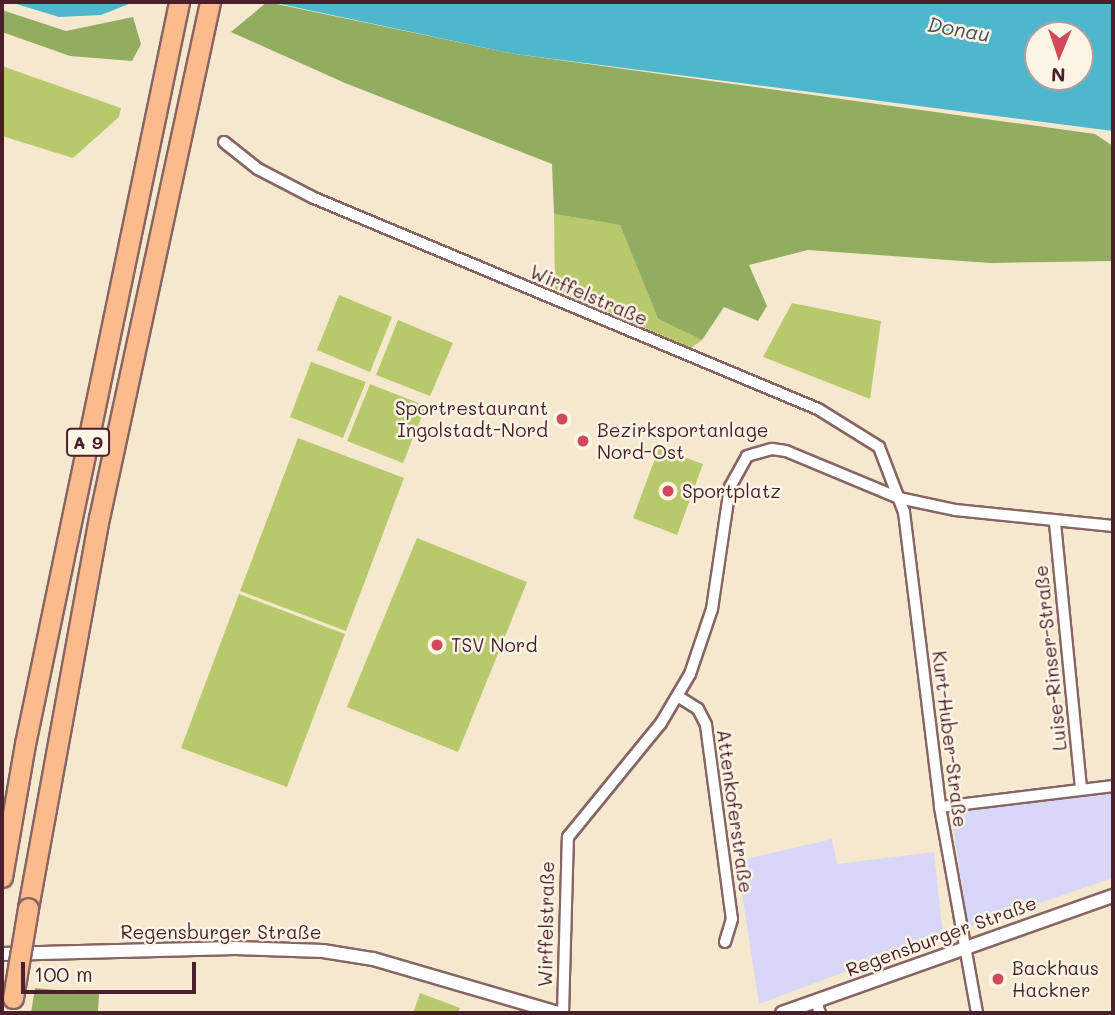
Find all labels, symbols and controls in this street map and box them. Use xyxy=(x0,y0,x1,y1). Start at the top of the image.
water label: Donau xyxy=(926,11,992,47)
north arrow xyxy=(1024,21,1094,91)
text: N xyxy=(1051,63,1066,88)
street label: Wirffelstraße xyxy=(526,260,652,330)
place label: Sportrestaurant Ingolstadt-Nord xyxy=(395,397,548,441)
marker: Sportrestaurant Ingolstadt-Nord xyxy=(554,411,570,427)
place label: Bezirksportanlage Nord-Ost xyxy=(597,419,768,463)
road number: A 9 xyxy=(65,428,111,457)
marker: Bezirksportanlage Nord-Ost xyxy=(575,433,591,449)
place label: Sportplatz xyxy=(682,480,781,502)
marker: Sportplatz xyxy=(660,483,676,499)
street label: Luise-Rinser-Straße xyxy=(1029,564,1071,752)
place label: TSV Nord xyxy=(451,634,537,656)
marker: TSV Nord xyxy=(429,637,445,653)
street label: Kurt-Huber-Straße xyxy=(928,650,972,828)
street label: Attenkoferstraße xyxy=(712,728,758,894)
street label: Wirffelstraße xyxy=(534,861,558,987)
street label: Regensburger Straße xyxy=(843,891,1039,981)
street label: Regensburger Straße xyxy=(120,921,322,943)
scale bar xyxy=(24,948,200,992)
place label: Backhaus Hackner xyxy=(1012,957,1099,1001)
text: 100 m xyxy=(34,960,93,987)
marker: Backhaus Hackner xyxy=(990,971,1006,987)

